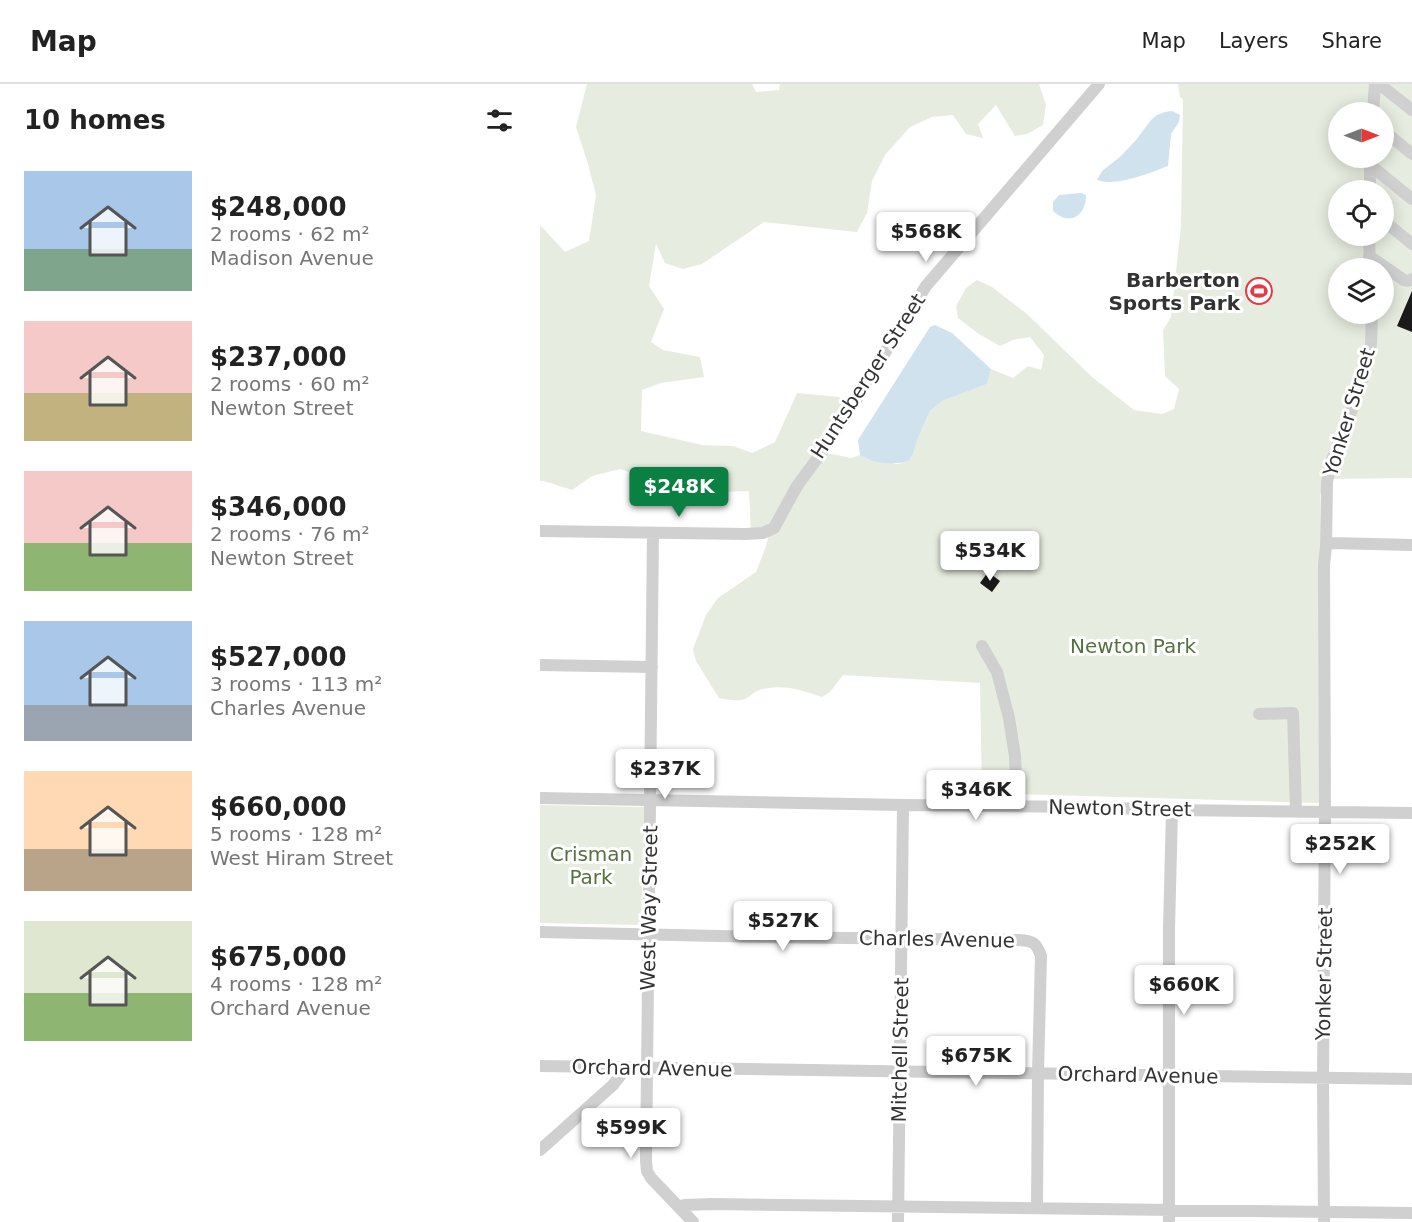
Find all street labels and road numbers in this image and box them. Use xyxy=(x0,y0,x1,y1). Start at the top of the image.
street label: Huntsberger Street xyxy=(806,289,930,463)
street label: Yonker Street xyxy=(1318,345,1380,480)
street label: Newton Street xyxy=(1048,795,1192,821)
street label: West Way Street xyxy=(636,825,662,991)
street label: Yonker Street xyxy=(1311,907,1337,1042)
street label: Charles Avenue xyxy=(859,926,1015,952)
street label: Mitchell Street xyxy=(887,977,913,1123)
street label: Orchard Avenue xyxy=(571,1055,733,1081)
street label: Orchard Avenue xyxy=(1057,1062,1219,1088)

